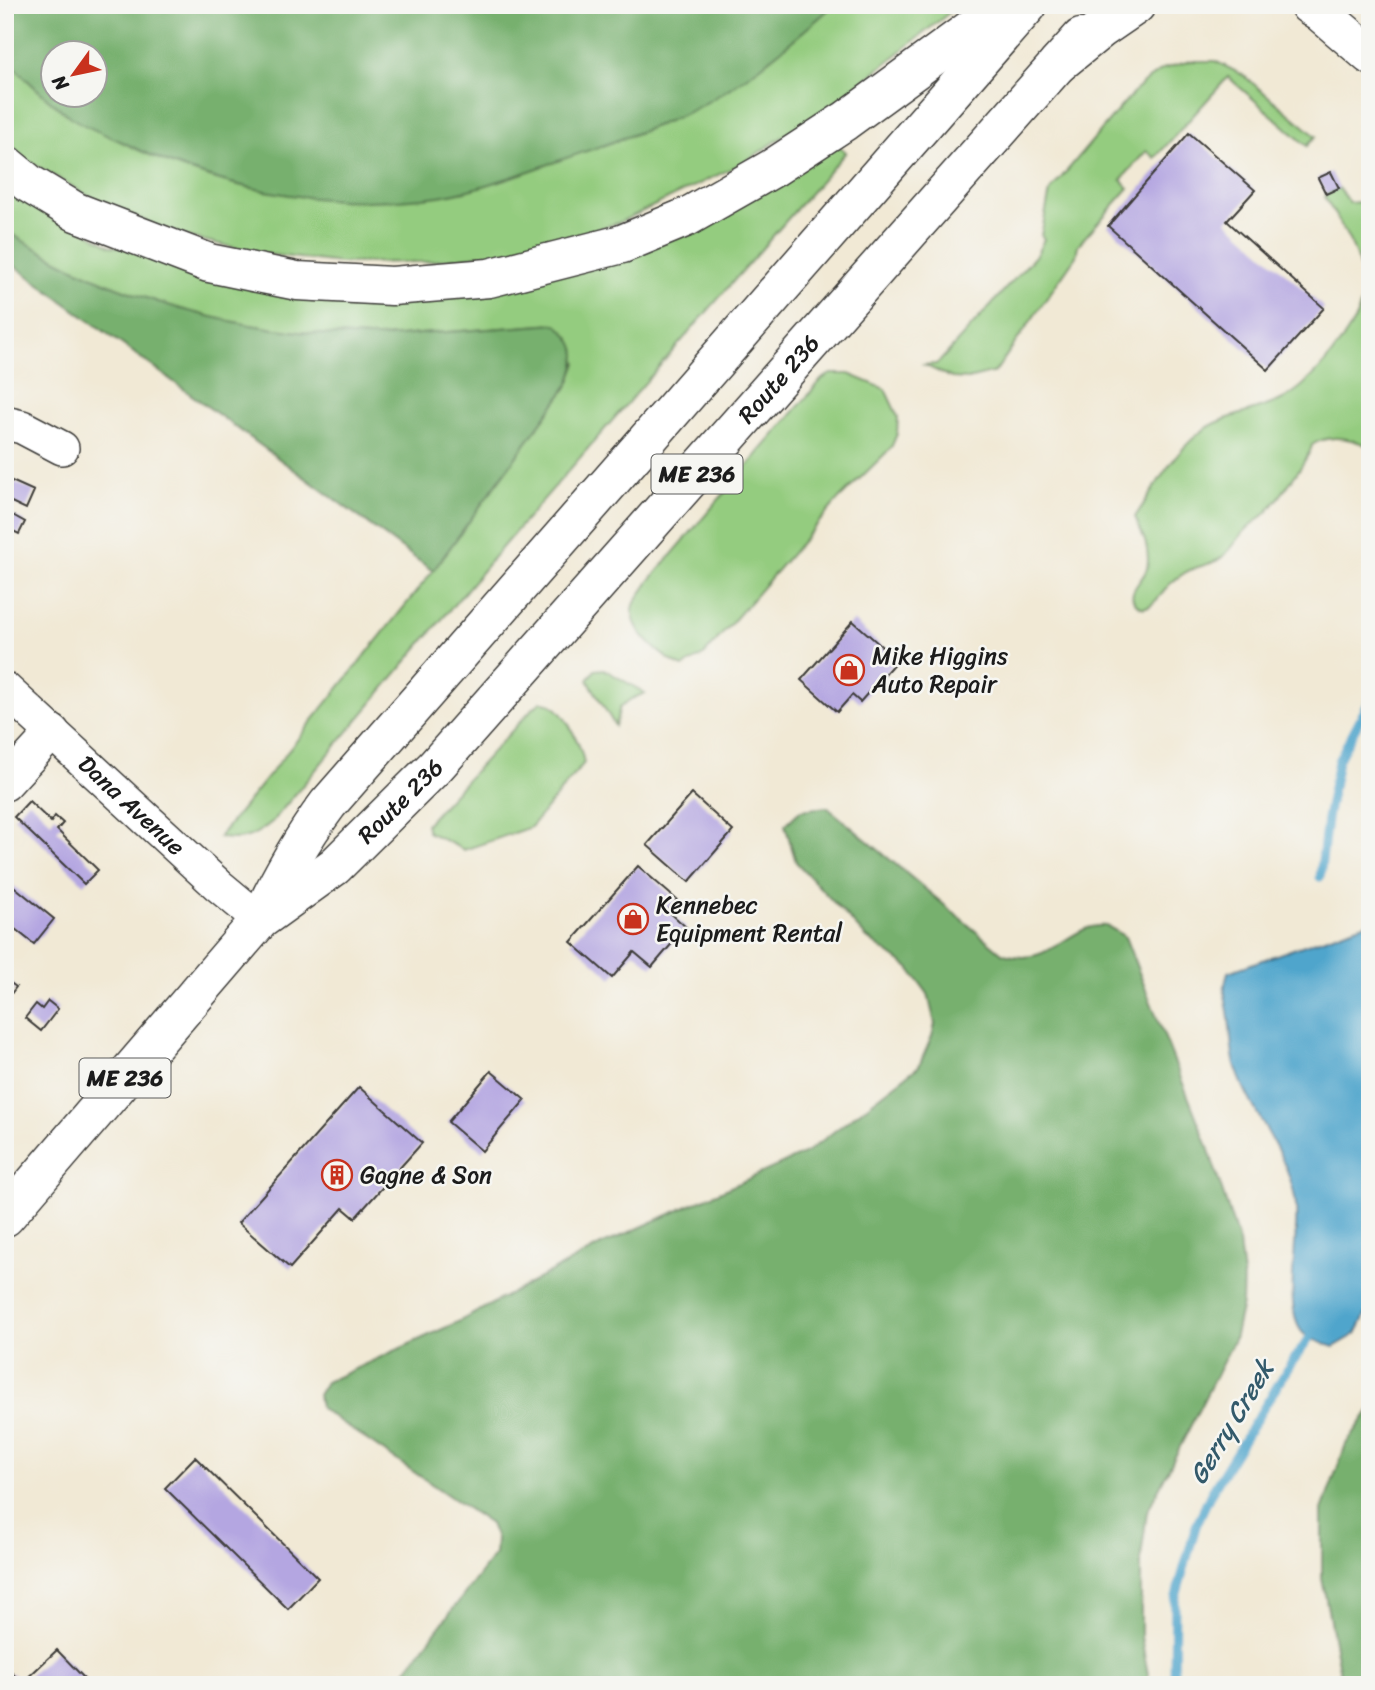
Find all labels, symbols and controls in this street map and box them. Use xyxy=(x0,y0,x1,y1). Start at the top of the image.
north arrow xyxy=(38,38,108,108)
text: N xyxy=(42,68,78,98)
street label: Route 236 xyxy=(727,324,831,434)
road number: ME 236 xyxy=(652,454,742,494)
place label: Mike Higgins Auto Repair xyxy=(871,635,1008,705)
shop icon: Mike Higgins Auto Repair xyxy=(832,653,866,687)
street label: Dana Avenue xyxy=(68,744,195,866)
street label: Route 236 xyxy=(347,748,454,854)
place label: Kennebec Equipment Rental xyxy=(656,884,843,954)
shop icon: Kennebec Equipment Rental xyxy=(616,902,650,936)
road number: ME 236 xyxy=(80,1058,170,1098)
place label: Gagne & Son xyxy=(360,1154,492,1196)
building icon: Gagne & Son xyxy=(320,1158,354,1192)
water label: Gerry Creek xyxy=(1176,1348,1288,1493)

